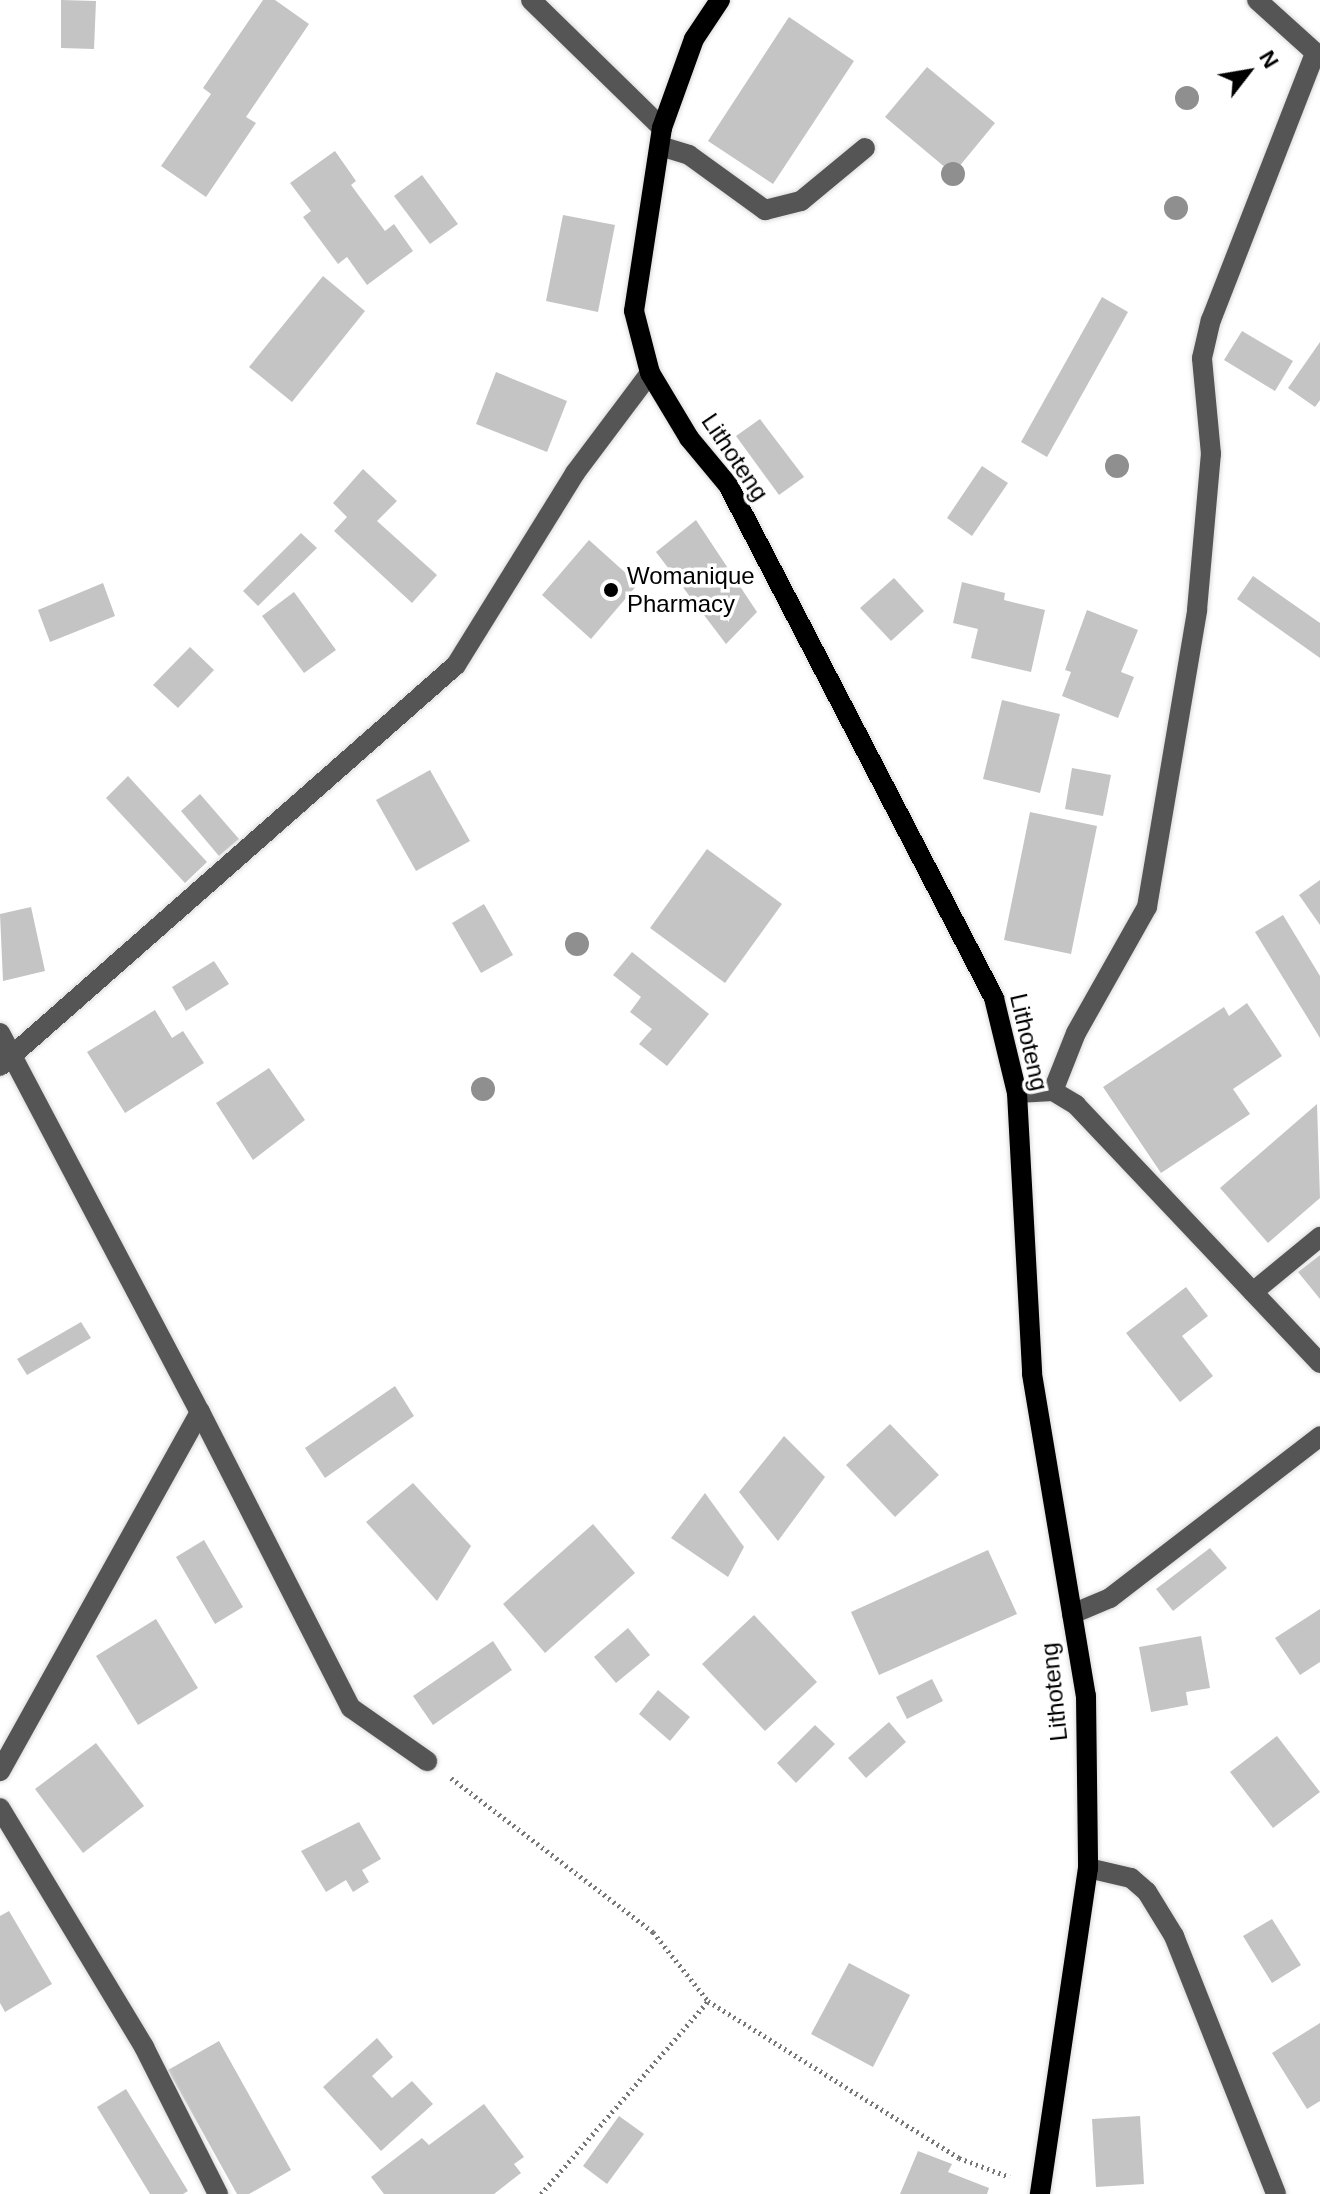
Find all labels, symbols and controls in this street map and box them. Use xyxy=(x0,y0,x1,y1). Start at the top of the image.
north arrow xyxy=(1208,32,1288,112)
text: N xyxy=(1254,46,1284,73)
street label: Lithoteng xyxy=(695,408,775,506)
place label: Womanique Pharmacy xyxy=(627,562,755,618)
marker: Womanique Pharmacy xyxy=(602,581,620,599)
street label: Lithoteng xyxy=(1004,991,1054,1093)
street label: Lithoteng xyxy=(1035,1641,1073,1743)

